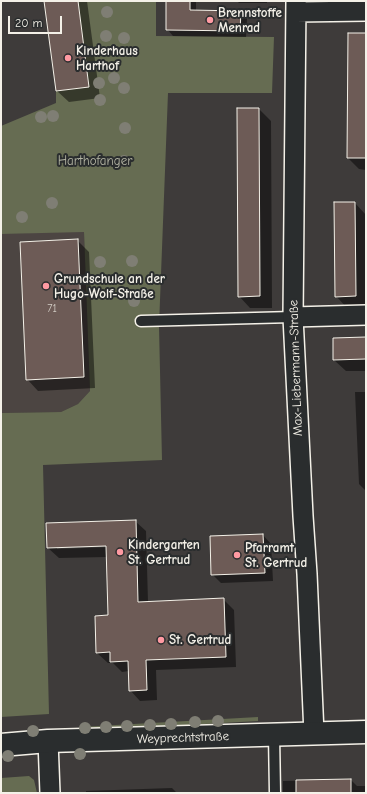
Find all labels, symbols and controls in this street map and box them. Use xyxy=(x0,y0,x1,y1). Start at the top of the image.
place label: Brennstoffe Menrad xyxy=(218,5,282,36)
scale bar xyxy=(10,8,64,34)
marker: Brennstoffe Menrad xyxy=(205,15,215,25)
text: 20 m xyxy=(15,16,43,30)
place label: Kinderhaus Harthof xyxy=(76,43,138,74)
marker: Kinderhaus Harthof xyxy=(63,53,73,63)
park label: Harthofanger xyxy=(58,153,132,169)
place label: Grundschule an der Hugo-Wolf-Straße xyxy=(54,271,165,302)
marker: Grundschule an der Hugo-Wolf-Straße xyxy=(41,281,51,291)
street label: Max-Liebermann-Straße xyxy=(286,300,306,436)
house number: 71 xyxy=(47,302,57,316)
place label: Kindergarten St. Gertrud xyxy=(128,537,200,568)
place label: Pfarramt St. Gertrud xyxy=(245,540,307,571)
marker: Kindergarten St. Gertrud xyxy=(115,547,125,557)
marker: Pfarramt St. Gertrud xyxy=(232,550,242,560)
place label: St. Gertrud xyxy=(169,632,231,648)
marker: St. Gertrud xyxy=(156,635,166,645)
street label: Weyprechtstraße xyxy=(137,729,229,747)

